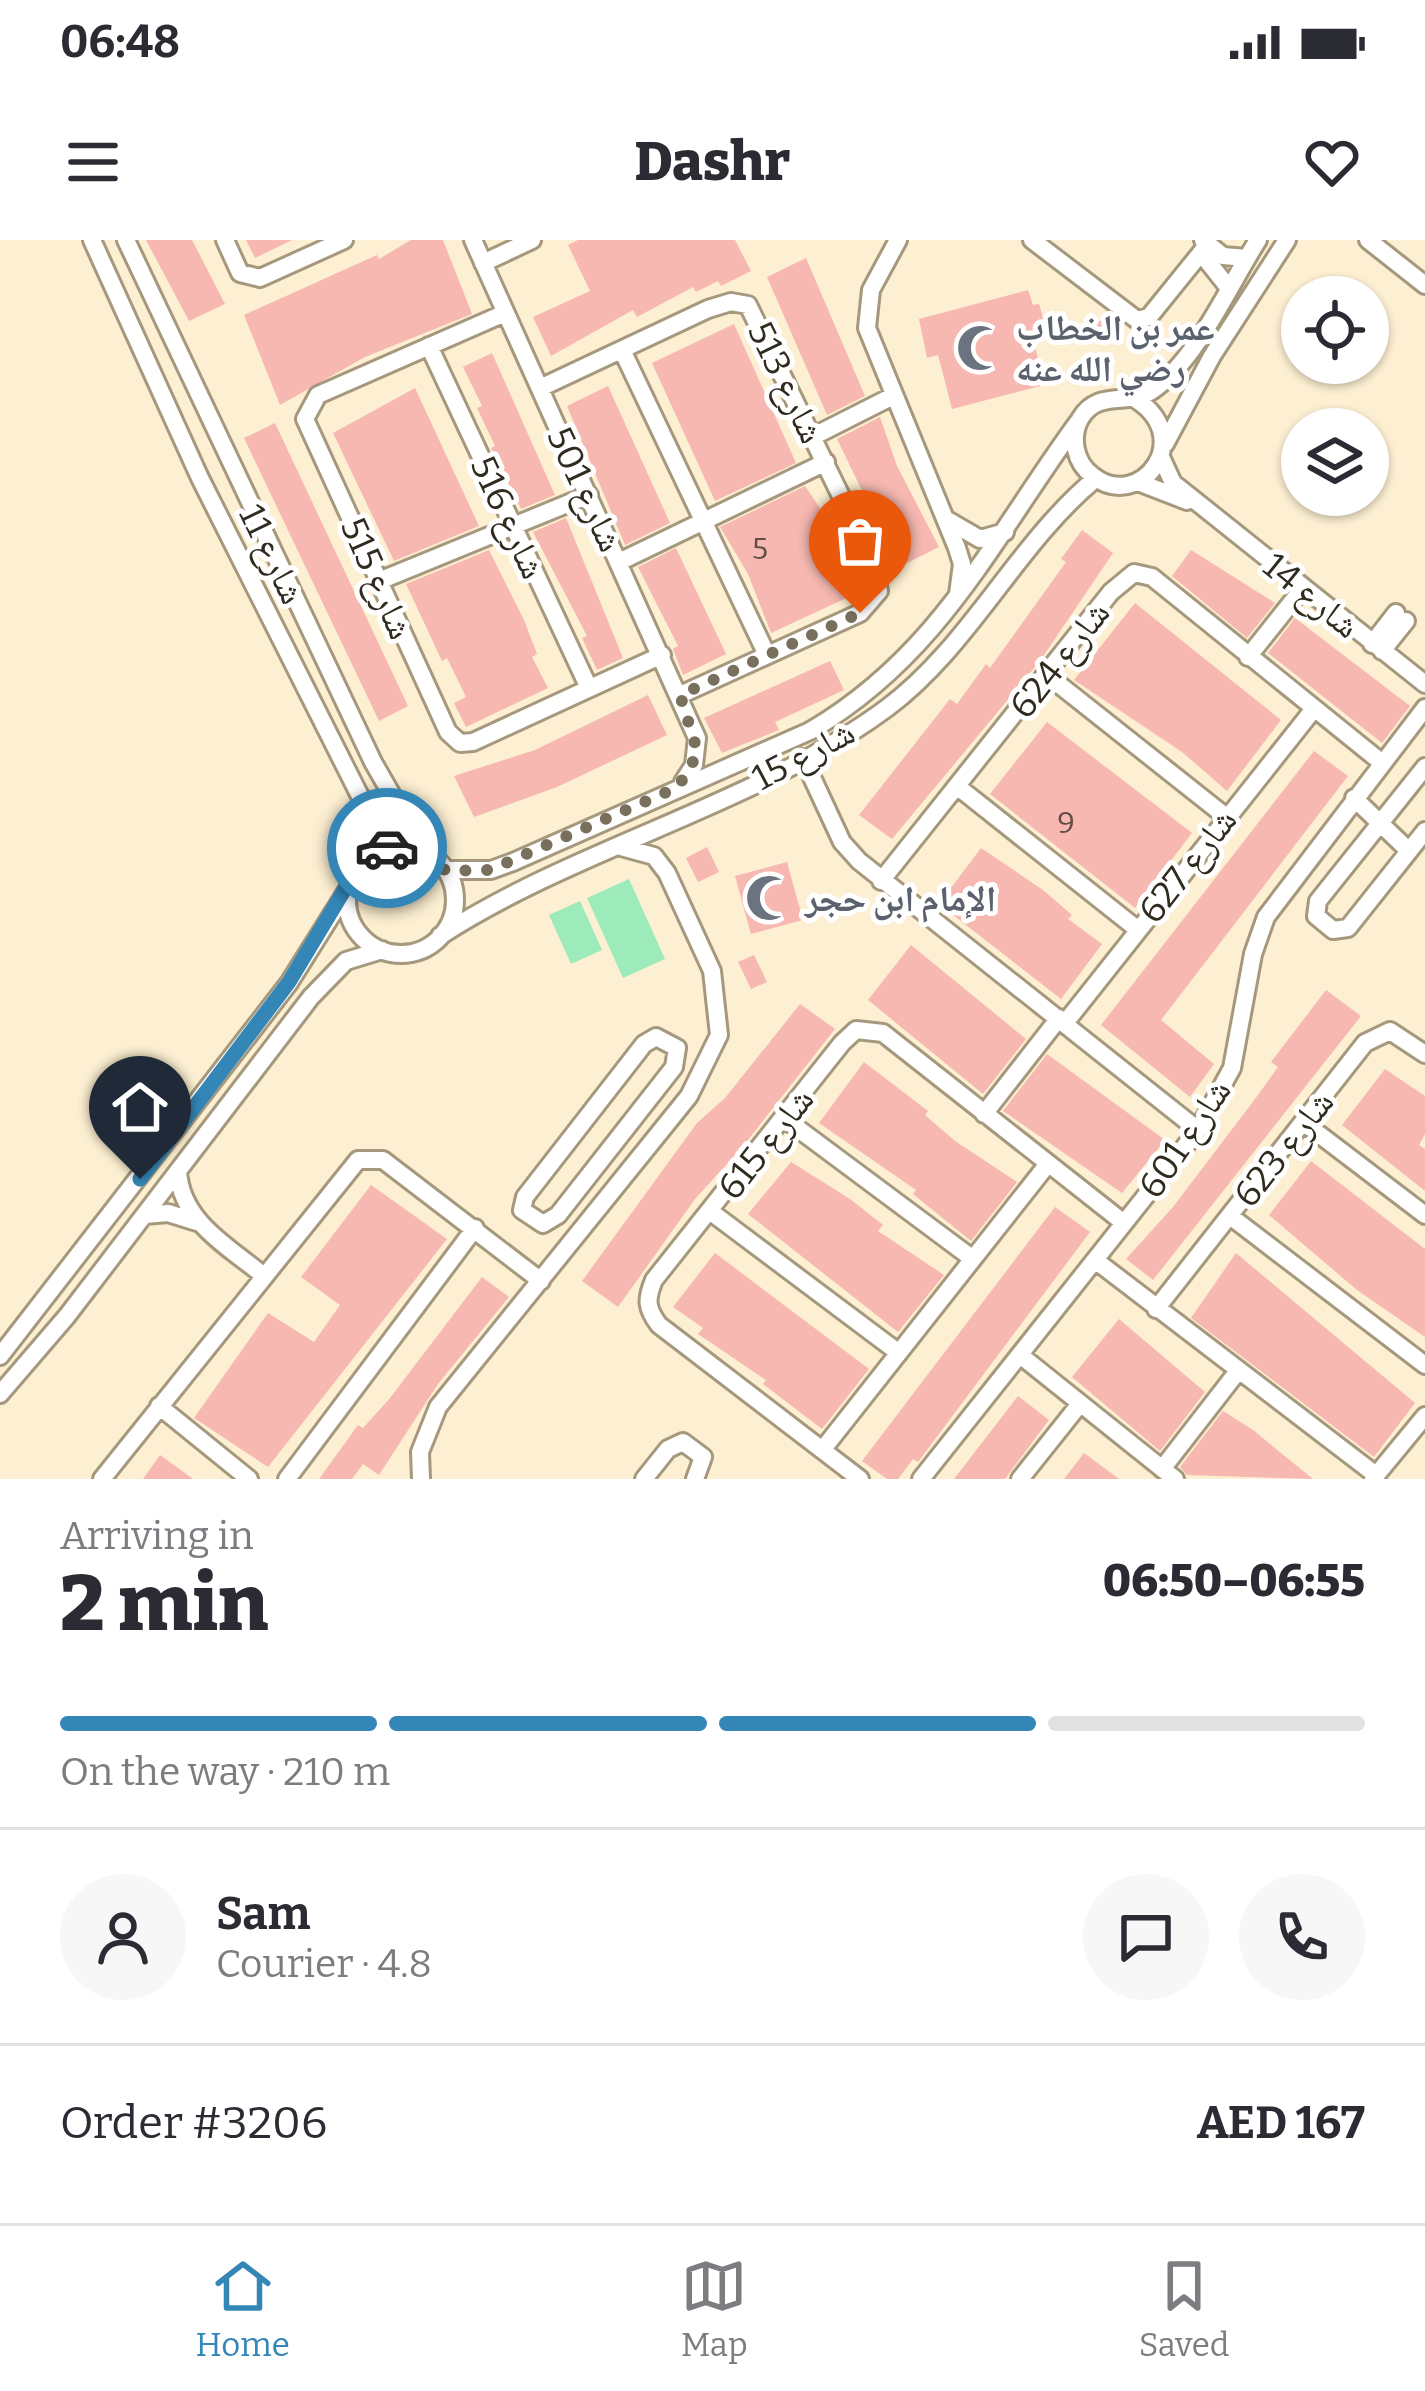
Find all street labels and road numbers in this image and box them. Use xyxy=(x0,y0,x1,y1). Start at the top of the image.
street label: شارع 513 xyxy=(738,315,834,450)
street label: شارع 501 xyxy=(537,420,633,559)
street label: شارع 516 xyxy=(461,449,556,586)
street label: شارع 11 xyxy=(229,498,315,611)
street label: شارع 515 xyxy=(331,511,423,646)
street label: شارع 14 xyxy=(1254,544,1368,648)
street label: شارع 624 xyxy=(1000,592,1119,727)
street label: شارع 15 xyxy=(745,710,862,800)
street label: شارع 627 xyxy=(1129,799,1246,932)
street label: شارع 601 xyxy=(1129,1071,1241,1207)
street label: شارع 615 xyxy=(708,1079,823,1208)
street label: شارع 623 xyxy=(1224,1081,1343,1216)

